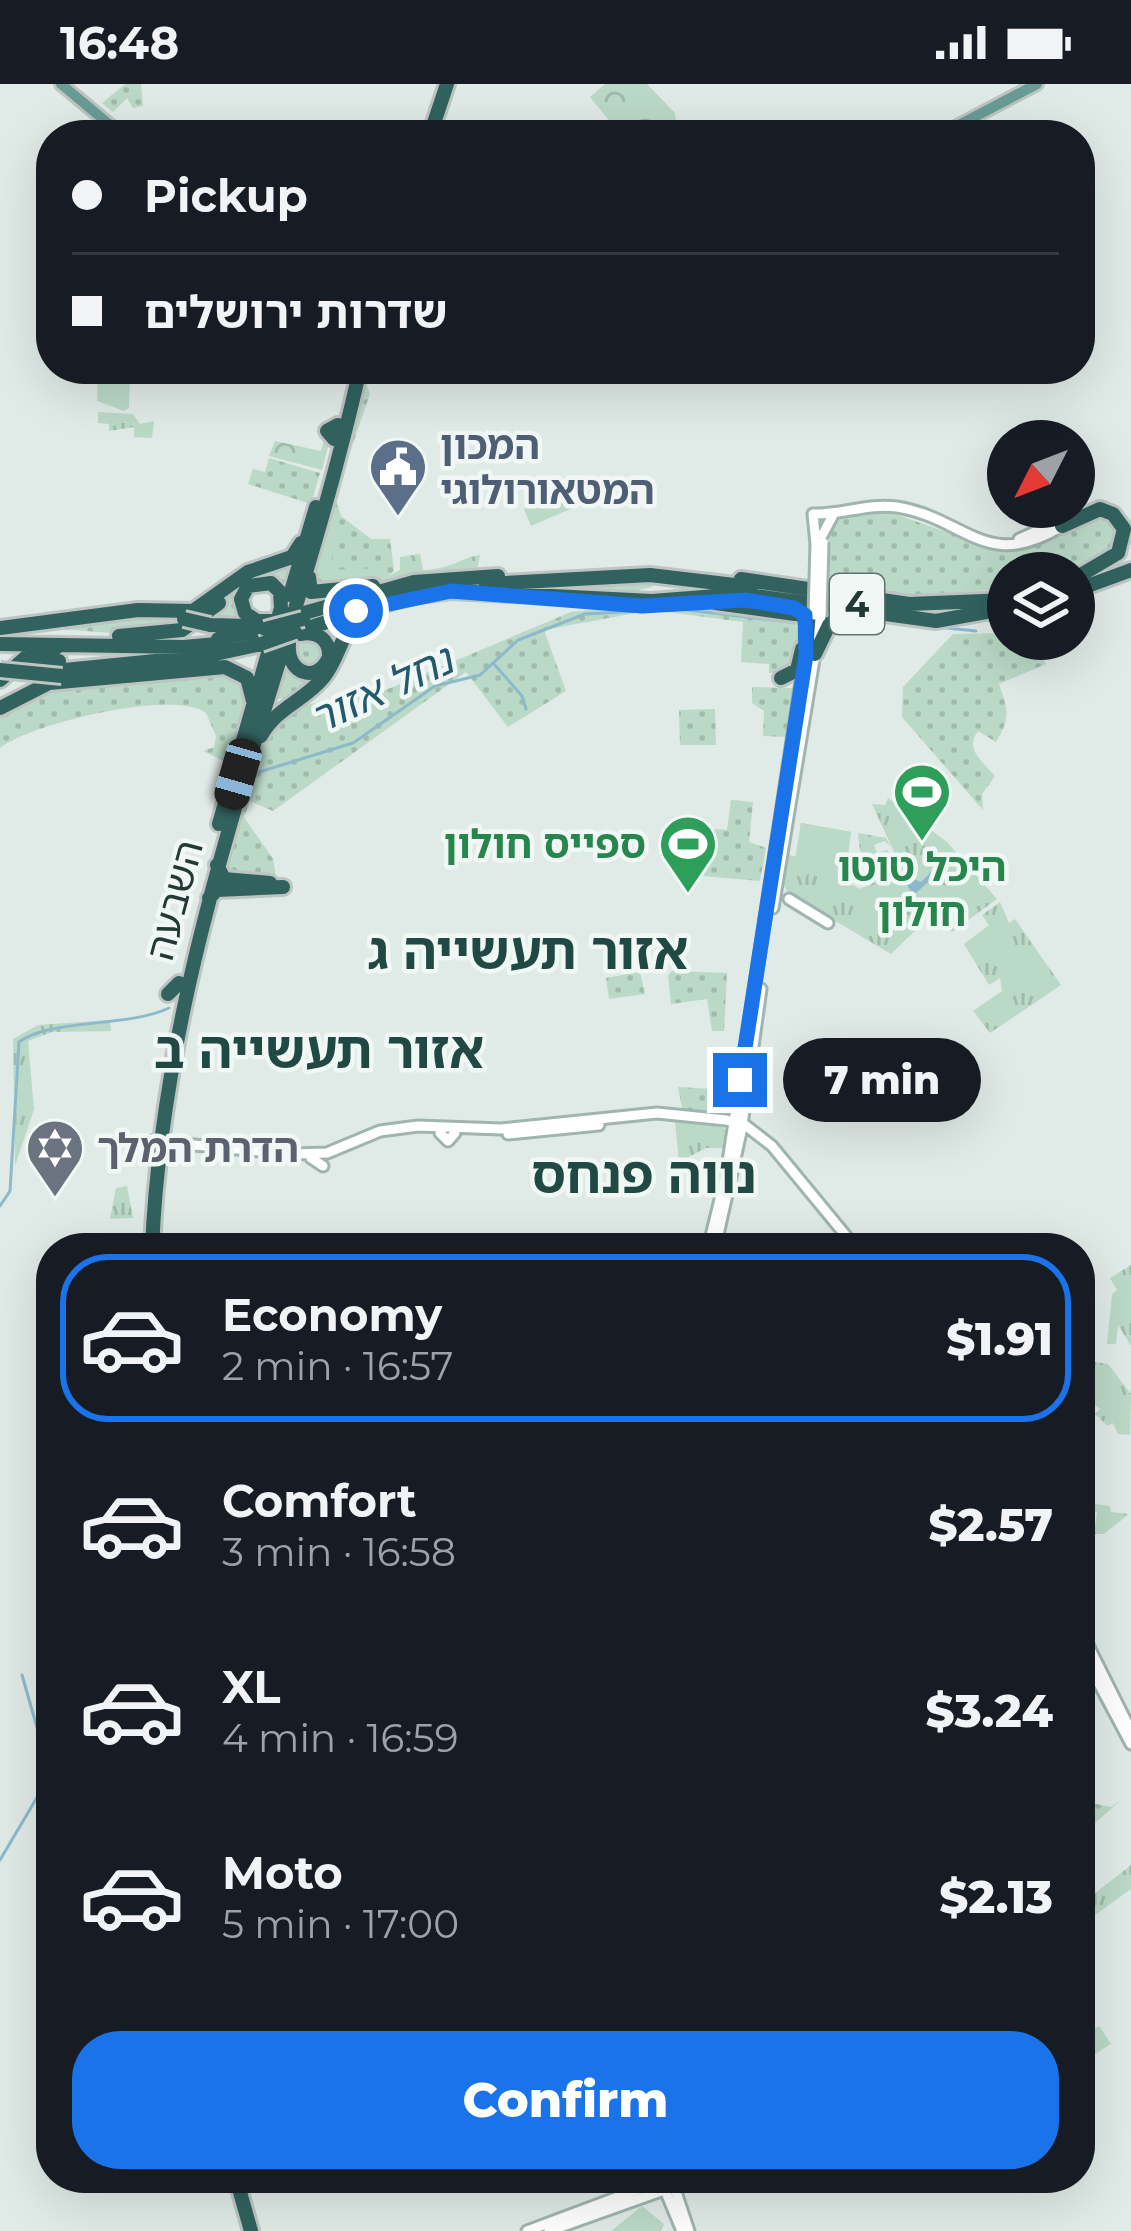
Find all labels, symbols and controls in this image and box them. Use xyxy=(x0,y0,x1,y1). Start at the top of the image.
text: 16:48 xyxy=(60,15,179,70)
text: Pickup xyxy=(144,168,308,223)
text: שדרות ירושלים xyxy=(144,284,448,339)
north arrow xyxy=(987,420,1095,528)
map controls xyxy=(987,420,1095,660)
place label: המכון המטאורולוגי xyxy=(440,421,655,514)
public building icon: המכון המטאורולוגי xyxy=(367,436,429,518)
button: layers xyxy=(987,552,1095,660)
road number: 4 xyxy=(830,574,884,634)
route start xyxy=(329,584,383,638)
water label: נחל אזור xyxy=(301,632,463,745)
car xyxy=(211,734,265,814)
sports icon: היכל טוטו חולון xyxy=(891,761,953,843)
sports icon: ספייס חולון xyxy=(657,813,719,895)
place label: ספייס חולון xyxy=(444,820,646,868)
street label: השבעה xyxy=(135,835,213,965)
place label: היכל טוטו חולון xyxy=(838,843,1006,936)
district label: אזור תעשייה ג xyxy=(368,920,688,982)
district label: אזור תעשייה ב xyxy=(154,1019,484,1081)
callout: 7 min xyxy=(782,1038,980,1122)
route end xyxy=(713,1053,767,1107)
text: 7 min xyxy=(824,1056,940,1104)
synagogue icon: הדרת המלך xyxy=(24,1117,86,1199)
place label: הדרת המלך xyxy=(97,1124,299,1172)
district label: נווה פנחס xyxy=(531,1144,757,1206)
icon: car xyxy=(78,1284,186,1392)
text: Economy xyxy=(222,1287,442,1342)
text: $1.91 xyxy=(946,1311,1053,1366)
text: 2 min · 16:57 xyxy=(222,1342,453,1390)
icon: car xyxy=(78,1470,186,1578)
text: Comfort xyxy=(222,1473,417,1528)
text: $2.57 xyxy=(928,1497,1053,1552)
text: 3 min · 16:58 xyxy=(222,1528,456,1576)
icon: car xyxy=(78,1656,186,1764)
text: XL xyxy=(222,1659,280,1714)
text: $3.24 xyxy=(925,1683,1053,1738)
text: 4 min · 16:59 xyxy=(222,1714,458,1762)
icon: car xyxy=(78,1842,186,1950)
text: Moto xyxy=(222,1845,343,1900)
text: $2.13 xyxy=(939,1869,1053,1924)
text: 5 min · 17:00 xyxy=(222,1900,459,1948)
button: Confirm xyxy=(72,2031,1059,2169)

